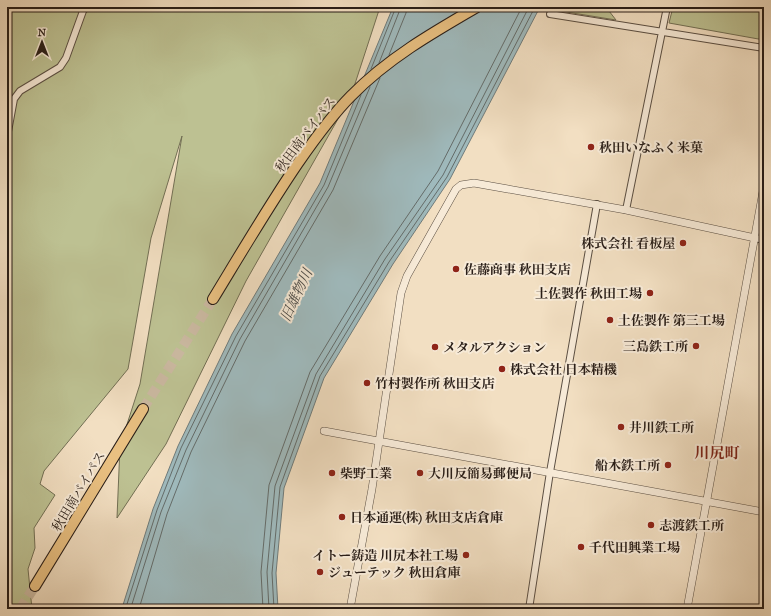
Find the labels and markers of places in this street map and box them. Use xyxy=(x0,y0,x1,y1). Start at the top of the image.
place label: 秋田いなふく米菓 xyxy=(599,140,703,155)
marker: 秋田いなふく米菓 xyxy=(586,142,596,152)
place label: 株式会社 看板屋 xyxy=(581,236,675,251)
marker: 株式会社 看板屋 xyxy=(678,238,688,248)
place label: 佐藤商事 秋田支店 xyxy=(464,262,571,277)
marker: 佐藤商事 秋田支店 xyxy=(451,264,461,274)
place label: 土佐製作 秋田工場 xyxy=(535,286,642,301)
marker: 土佐製作 秋田工場 xyxy=(645,288,655,298)
place label: 土佐製作 第三工場 xyxy=(618,313,725,328)
marker: 土佐製作 第三工場 xyxy=(605,315,615,325)
place label: 三島鉄工所 xyxy=(623,339,688,354)
place label: メタルアクション xyxy=(443,340,546,355)
marker: 三島鉄工所 xyxy=(691,341,701,351)
marker: メタルアクション xyxy=(430,342,440,352)
place label: 株式会社 日本精機 xyxy=(510,362,617,377)
marker: 株式会社 日本精機 xyxy=(497,364,507,374)
place label: 竹村製作所 秋田支店 xyxy=(375,376,495,391)
marker: 竹村製作所 秋田支店 xyxy=(362,378,372,388)
place label: 井川鉄工所 xyxy=(629,420,694,435)
marker: 井川鉄工所 xyxy=(616,422,626,432)
place label: 船木鉄工所 xyxy=(595,458,660,473)
marker: 船木鉄工所 xyxy=(663,460,673,470)
place label: 柴野工業 xyxy=(340,466,392,481)
place label: 大川反簡易郵便局 xyxy=(428,466,532,481)
marker: 柴野工業 xyxy=(327,468,337,478)
marker: 大川反簡易郵便局 xyxy=(415,468,425,478)
place label: 日本通運(株) 秋田支店倉庫 xyxy=(350,510,503,525)
marker: 日本通運(株) 秋田支店倉庫 xyxy=(337,512,347,522)
place label: 志渡鉄工所 xyxy=(659,518,724,533)
marker: 志渡鉄工所 xyxy=(646,520,656,530)
place label: 千代田興業工場 xyxy=(589,540,680,555)
marker: 千代田興業工場 xyxy=(576,542,586,552)
place label: イトー鋳造 川尻本社工場 xyxy=(312,548,458,563)
marker: イトー鋳造 川尻本社工場 xyxy=(461,550,471,560)
place label: ジューテック 秋田倉庫 xyxy=(328,565,461,580)
marker: ジューテック 秋田倉庫 xyxy=(315,567,325,577)

